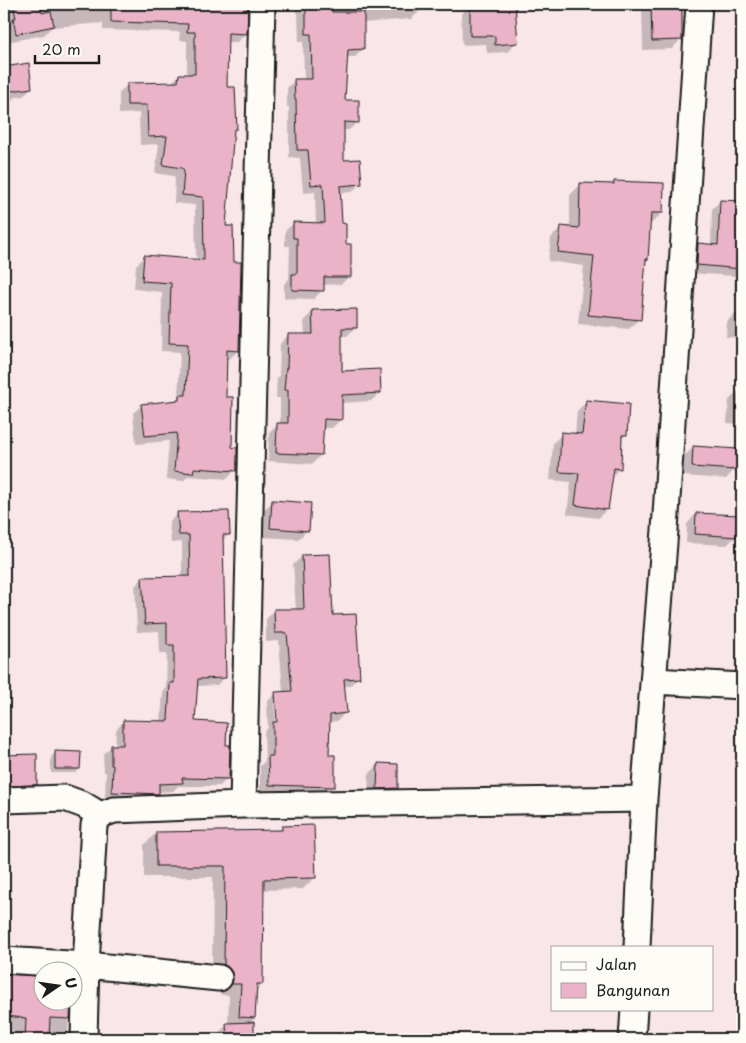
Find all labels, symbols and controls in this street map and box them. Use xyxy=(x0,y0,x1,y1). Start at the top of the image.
scale bar xyxy=(35,32,99,64)
text: 20 m xyxy=(42,37,81,60)
legend xyxy=(551,946,714,1010)
text: Jalan xyxy=(596,952,637,975)
north arrow xyxy=(32,960,82,1010)
text: U xyxy=(60,975,83,991)
text: Bangunan xyxy=(596,978,670,1001)

